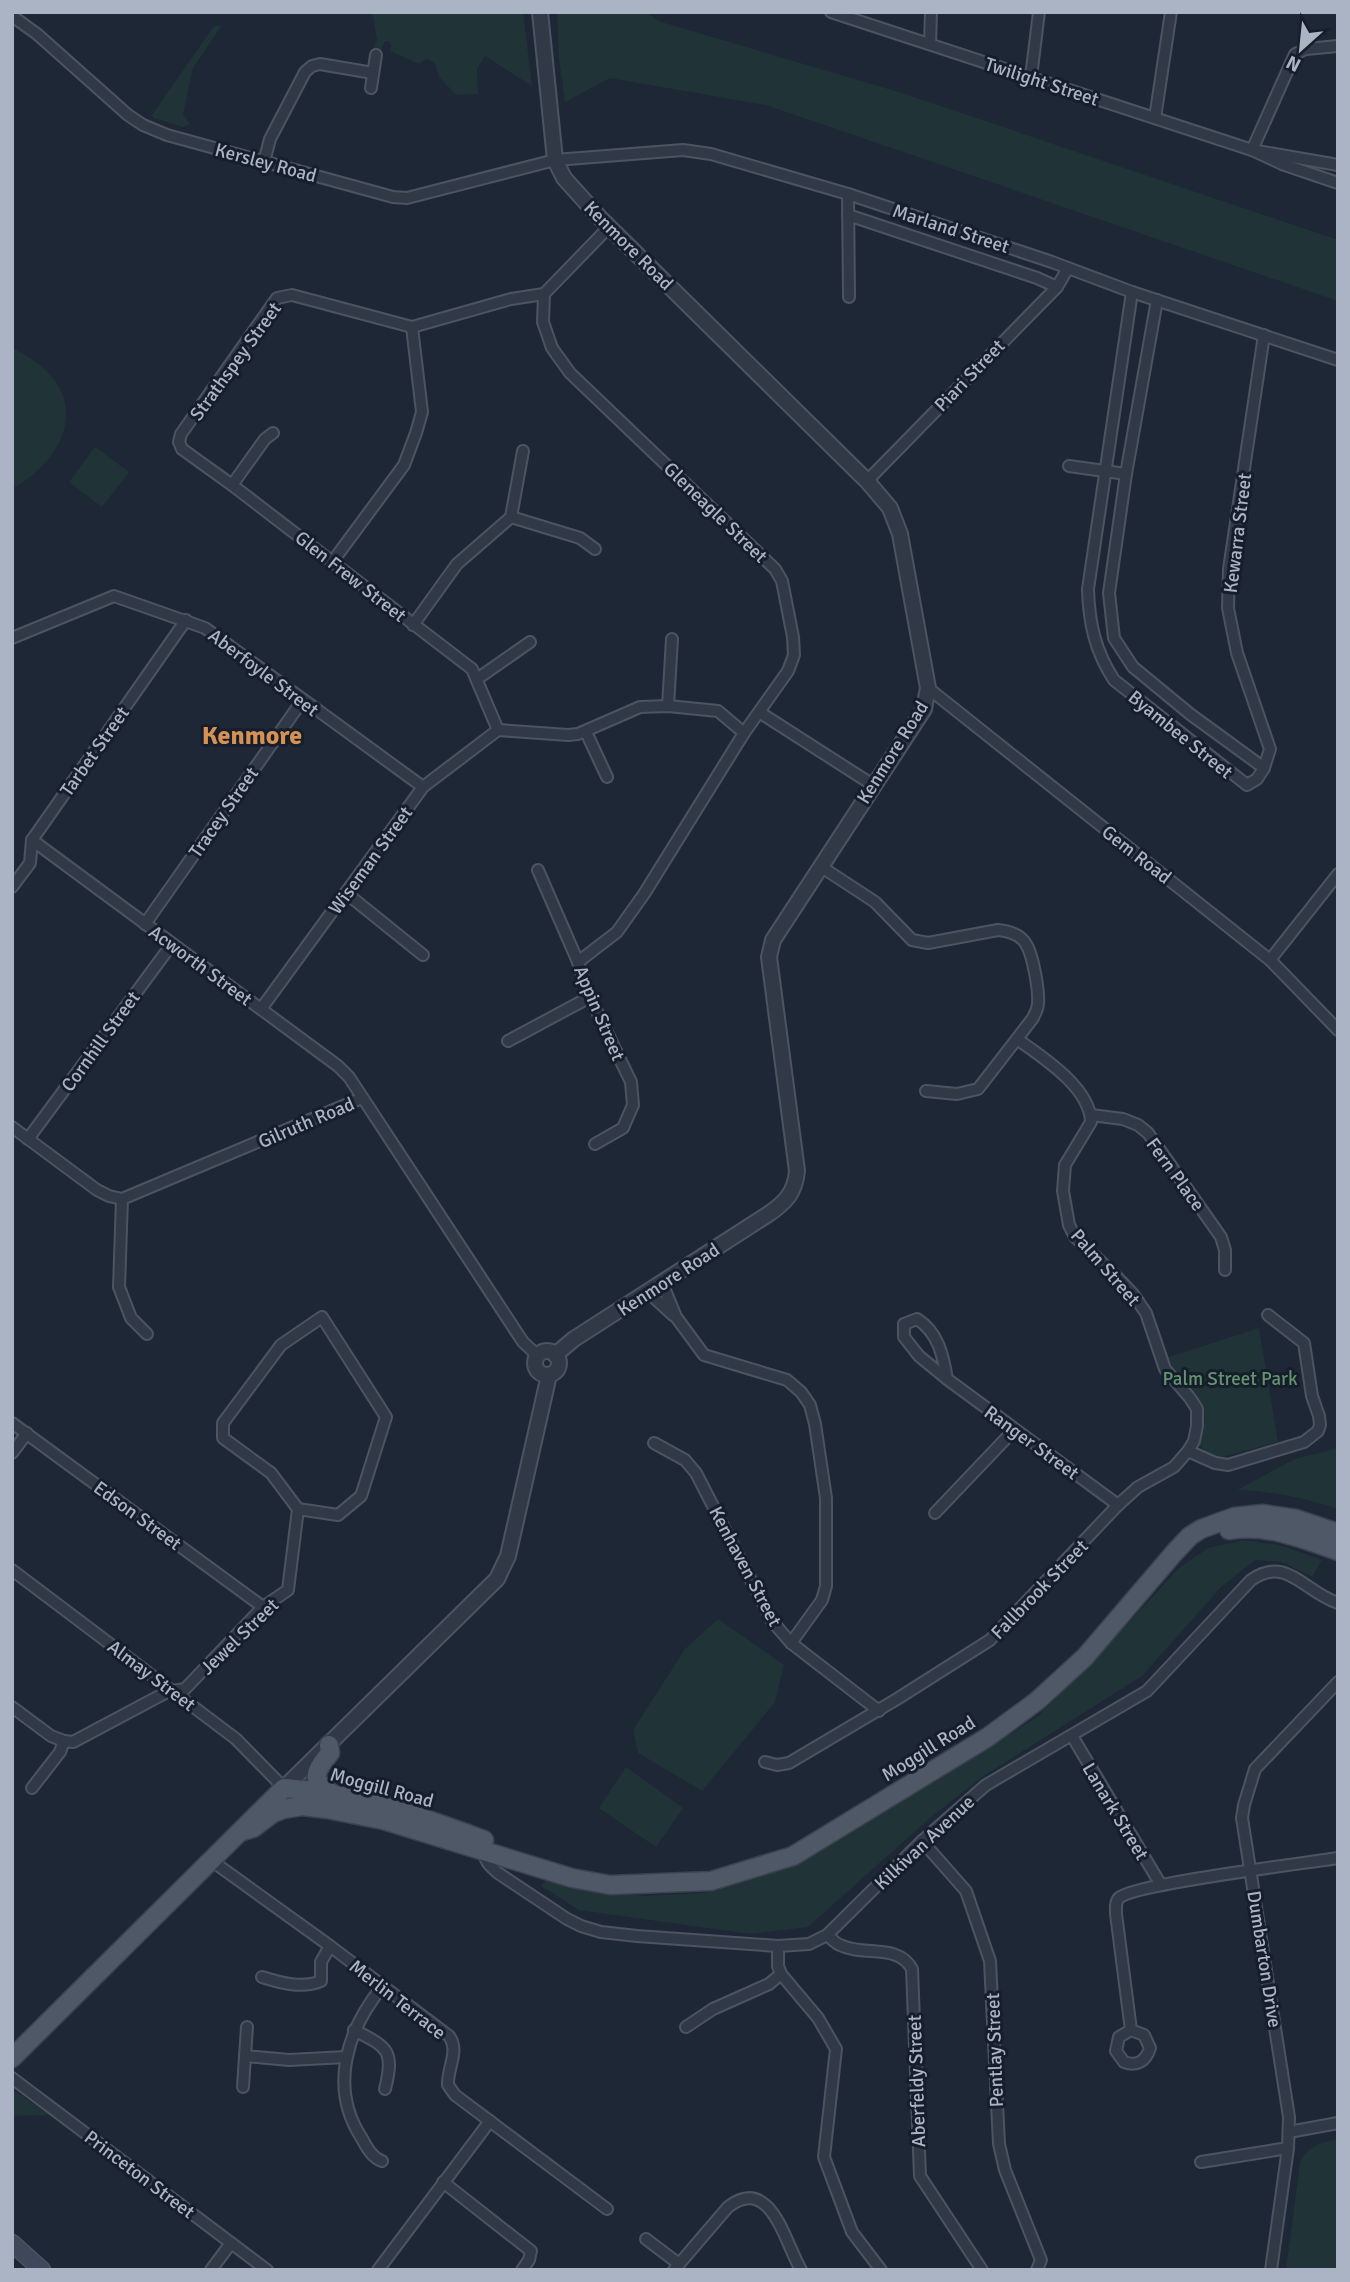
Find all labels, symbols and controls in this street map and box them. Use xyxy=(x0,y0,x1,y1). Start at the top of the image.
north arrow xyxy=(1266,14,1336,84)
text: N xyxy=(1282,50,1305,77)
street label: Twilight Street xyxy=(982,52,1102,112)
street label: Kersley Road xyxy=(212,138,319,188)
street label: Kenmore Road xyxy=(578,196,678,296)
street label: Marland Street xyxy=(889,199,1012,259)
street label: Strathspey Street xyxy=(185,297,287,426)
street label: Piari Street xyxy=(929,334,1010,417)
street label: Gleneagle Street xyxy=(658,457,772,569)
street label: Kewarra Street xyxy=(1219,471,1257,594)
street label: Glen Frew Street xyxy=(290,526,411,628)
street label: Aberfoyle Street xyxy=(203,624,324,722)
street label: Byambee Street xyxy=(1123,685,1238,784)
street label: Kenmore Road xyxy=(852,697,934,808)
street label: Tarbet Street xyxy=(55,702,135,801)
district label: Kenmore xyxy=(202,720,302,752)
street label: Tracey Street xyxy=(184,762,264,863)
street label: Wiseman Street xyxy=(323,801,418,919)
street label: Gem Road xyxy=(1097,820,1176,889)
street label: Acworth Street xyxy=(144,920,257,1012)
street label: Appin Street xyxy=(568,962,630,1065)
street label: Cornhill Street xyxy=(56,986,146,1097)
street label: Gilruth Road xyxy=(255,1092,358,1154)
street label: Fern Place xyxy=(1141,1133,1210,1216)
street label: Palm Street xyxy=(1065,1224,1145,1311)
street label: Kenmore Road xyxy=(613,1238,724,1322)
park label: Palm Street Park xyxy=(1162,1367,1298,1391)
street label: Ranger Street xyxy=(979,1400,1084,1485)
street label: Edson Street xyxy=(89,1476,186,1556)
street label: Kenhaven Street xyxy=(703,1502,787,1631)
street label: Fallbrook Street xyxy=(986,1535,1094,1645)
street label: Jewel Street xyxy=(195,1593,284,1680)
street label: Almay Street xyxy=(103,1635,200,1717)
street label: Moggill Road xyxy=(877,1711,980,1787)
street label: Lanark Street xyxy=(1077,1758,1154,1865)
street label: Moggill Road xyxy=(327,1763,436,1813)
street label: Kilkivan Avenue xyxy=(869,1790,980,1895)
street label: Dumbarton Drive xyxy=(1241,1889,1287,2029)
street label: Merlin Terrace xyxy=(344,1955,451,2045)
street label: Pentlay Street xyxy=(981,1992,1009,2108)
street label: Aberfeldy Street xyxy=(903,2014,931,2148)
street label: Princeton Street xyxy=(79,2125,200,2224)

